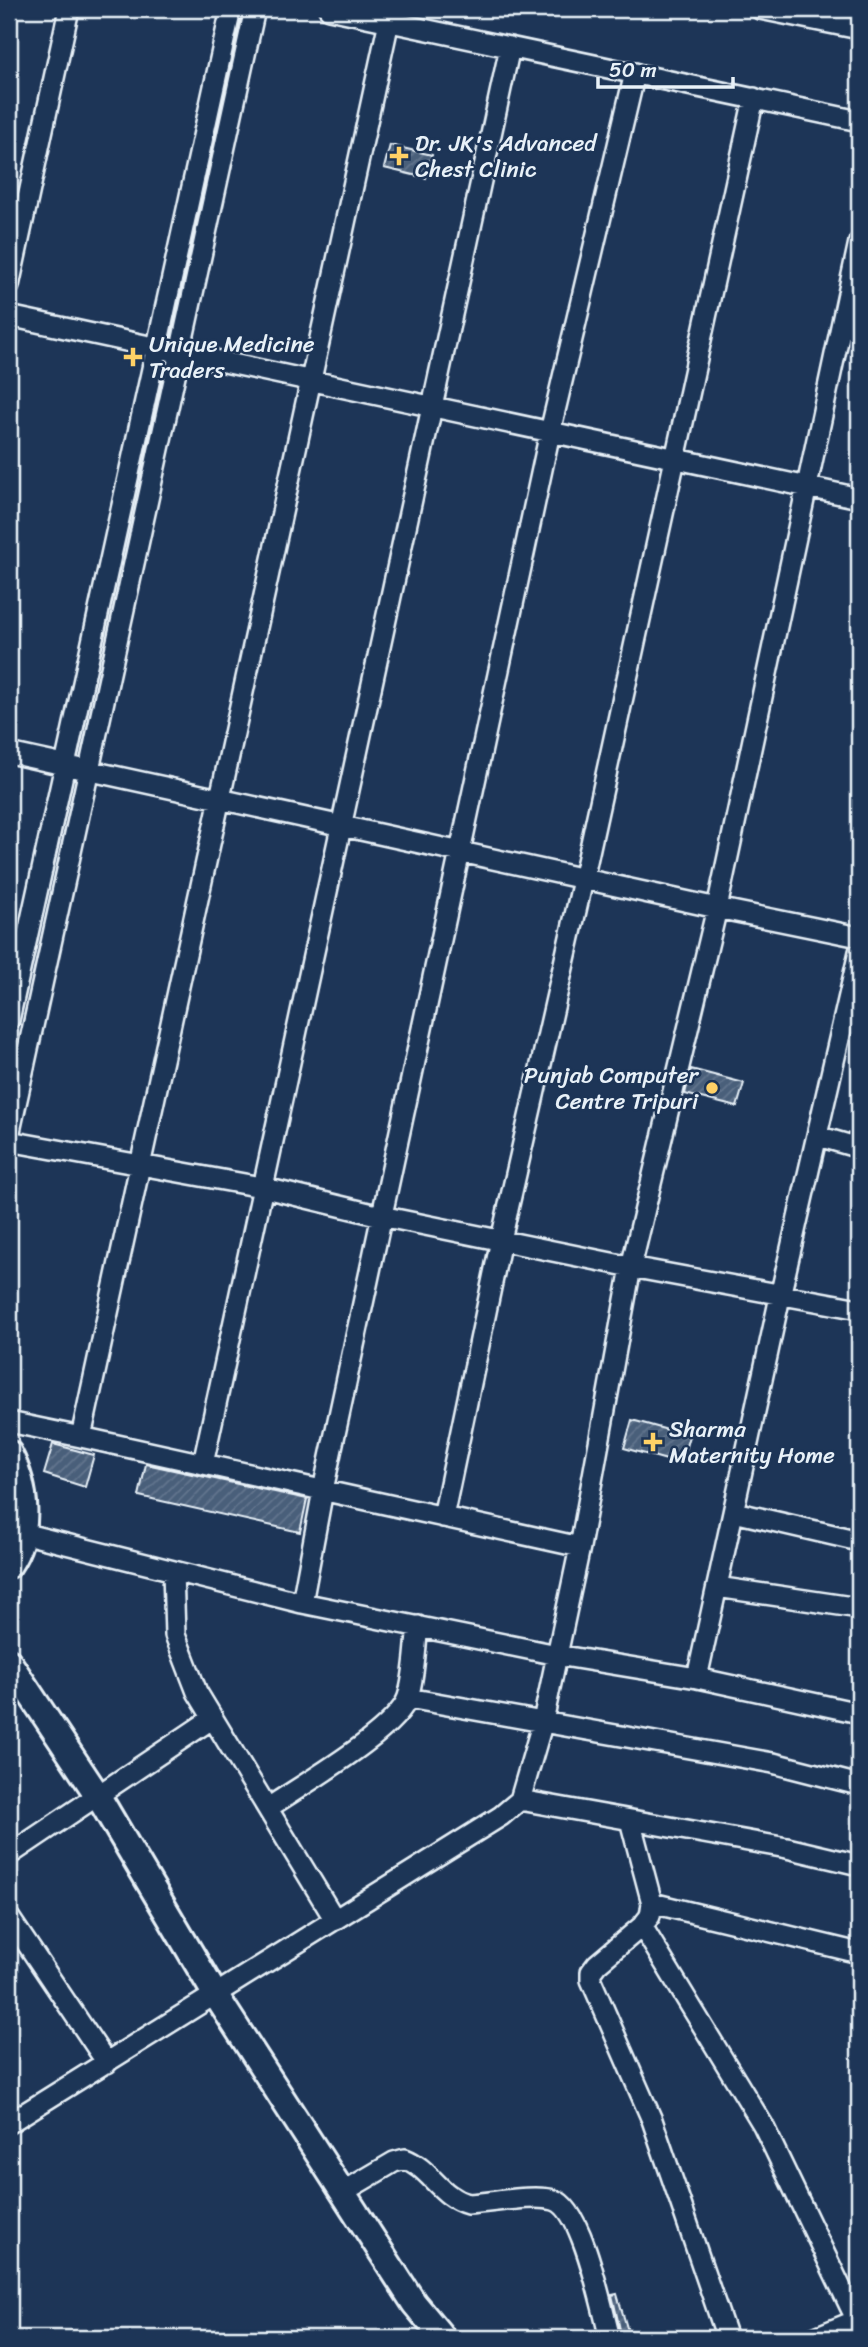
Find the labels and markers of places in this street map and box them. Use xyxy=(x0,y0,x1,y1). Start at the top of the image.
place label: Dr. JK's Advanced Chest Clinic xyxy=(415,123,598,190)
marker: Dr. JK's Advanced Chest Clinic xyxy=(389,146,409,166)
place label: Unique Medicine Traders xyxy=(149,324,315,391)
marker: Unique Medicine Traders xyxy=(123,347,143,367)
place label: Punjab Computer Centre Tripuri xyxy=(524,1055,700,1122)
marker: Punjab Computer Centre Tripuri xyxy=(704,1080,720,1096)
place label: Sharma Maternity Home xyxy=(669,1409,835,1476)
marker: Sharma Maternity Home xyxy=(643,1432,663,1452)

